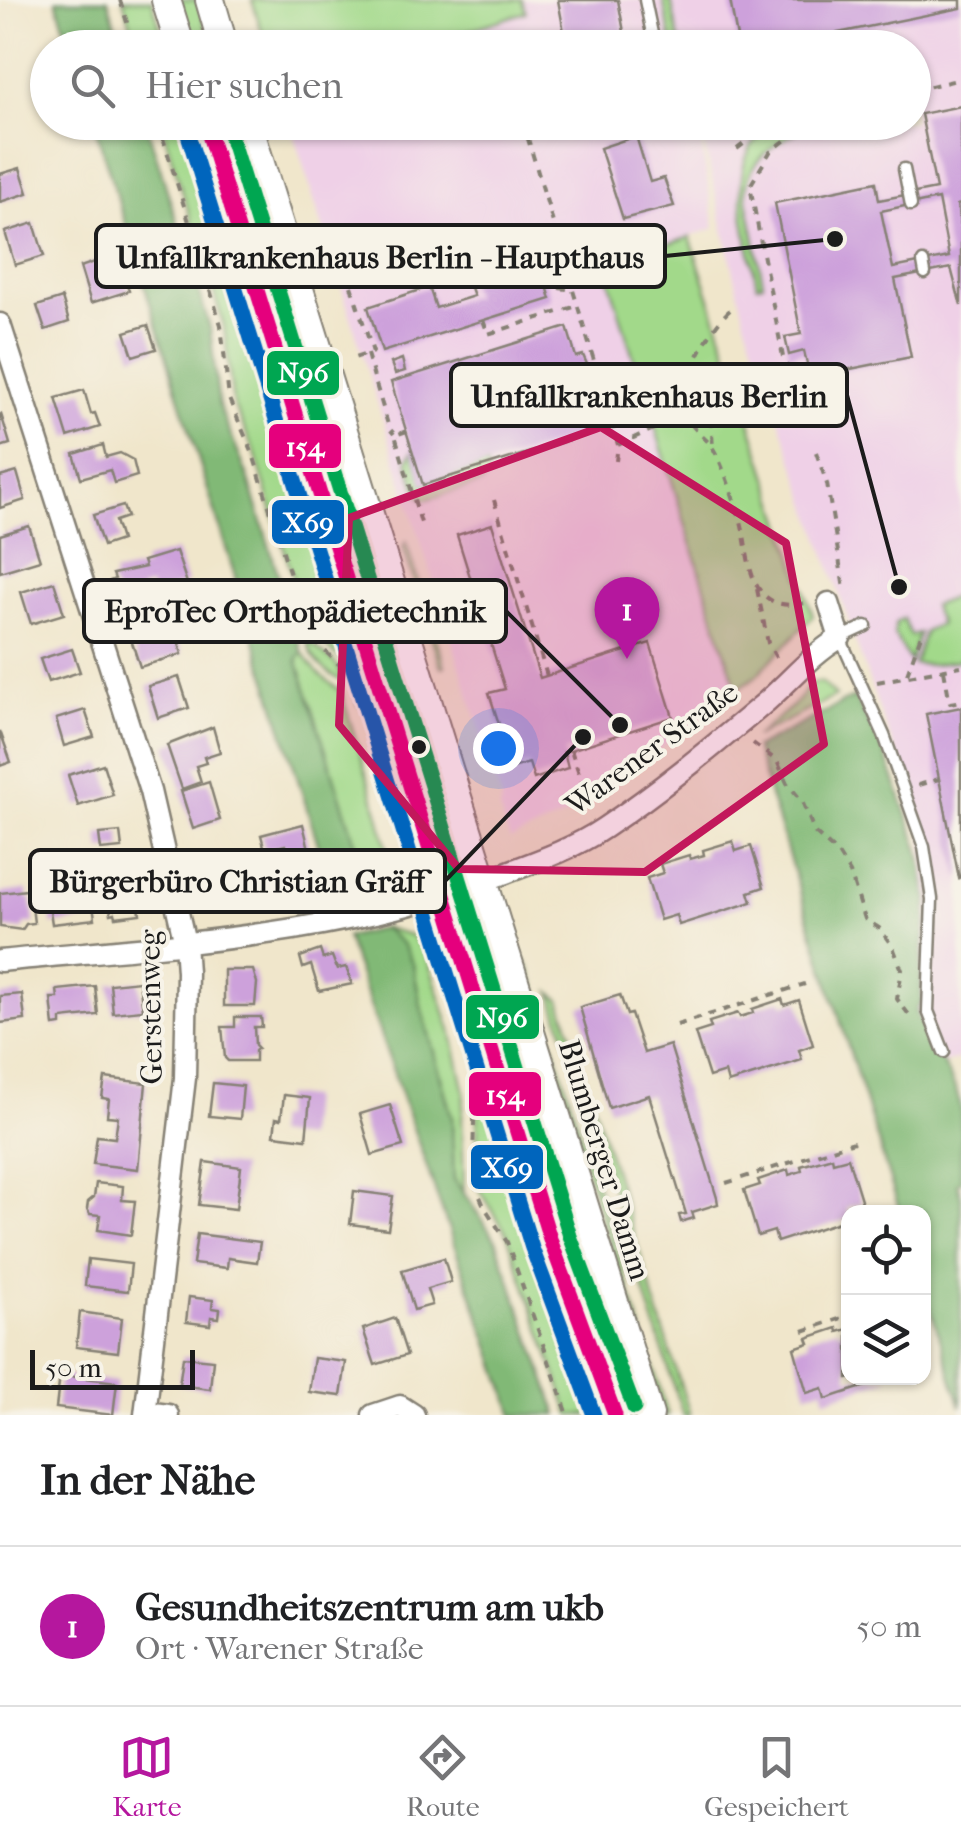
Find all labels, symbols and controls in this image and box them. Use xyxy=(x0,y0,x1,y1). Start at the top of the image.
search box xyxy=(30,30,931,140)
icon: search xyxy=(65,58,120,113)
text: Hier suchen xyxy=(145,63,343,108)
callout: Unfallkrankenhaus Berlin - Haupthaus xyxy=(96,225,665,287)
text: Unfallkrankenhaus Berlin - Haupthaus xyxy=(116,239,644,276)
line badge: N96 xyxy=(265,349,341,397)
text: N96 xyxy=(277,356,329,389)
callout: Unfallkrankenhaus Berlin xyxy=(451,364,847,426)
text: Unfallkrankenhaus Berlin xyxy=(471,378,828,415)
line badge: 154 xyxy=(267,422,343,470)
text: 154 xyxy=(286,430,326,464)
line badge: X69 xyxy=(270,498,346,546)
text: X69 xyxy=(281,506,334,539)
pin: 1 xyxy=(594,576,660,659)
callout: EproTec Orthopädietechnik xyxy=(84,580,506,642)
text: EproTec Orthopädietechnik xyxy=(104,593,487,630)
street label: Warener Straße xyxy=(558,675,745,824)
your location xyxy=(473,723,524,774)
unlabelled marker xyxy=(409,737,429,757)
callout: Bürgerbüro Christian Gräff xyxy=(30,850,445,912)
text: Bürgerbüro Christian Gräff xyxy=(49,863,433,900)
street label: Gerstenweg xyxy=(132,928,170,1085)
line badge: N96 xyxy=(464,993,541,1041)
text: N96 xyxy=(476,1001,528,1034)
street label: Blumberger Damm xyxy=(551,1036,657,1284)
line badge: 154 xyxy=(467,1070,543,1118)
text: 154 xyxy=(486,1078,526,1112)
line badge: X69 xyxy=(469,1143,545,1191)
text: X69 xyxy=(480,1151,533,1184)
map controls xyxy=(841,1205,931,1385)
button: locate xyxy=(841,1205,931,1295)
button: layers xyxy=(841,1295,931,1385)
scale bar xyxy=(30,1345,195,1390)
text: 50 m xyxy=(45,1351,102,1384)
text: In der Nähe xyxy=(40,1456,255,1505)
text: Gesundheitszentrum am ukb xyxy=(135,1585,604,1630)
text: 1 xyxy=(67,1608,78,1645)
text: 50 m xyxy=(856,1608,921,1645)
text: Ort · Warener Straße xyxy=(135,1630,423,1667)
tab: Karte xyxy=(112,1730,182,1823)
tab: Route xyxy=(406,1730,480,1823)
tab: Gespeichert xyxy=(704,1730,849,1823)

